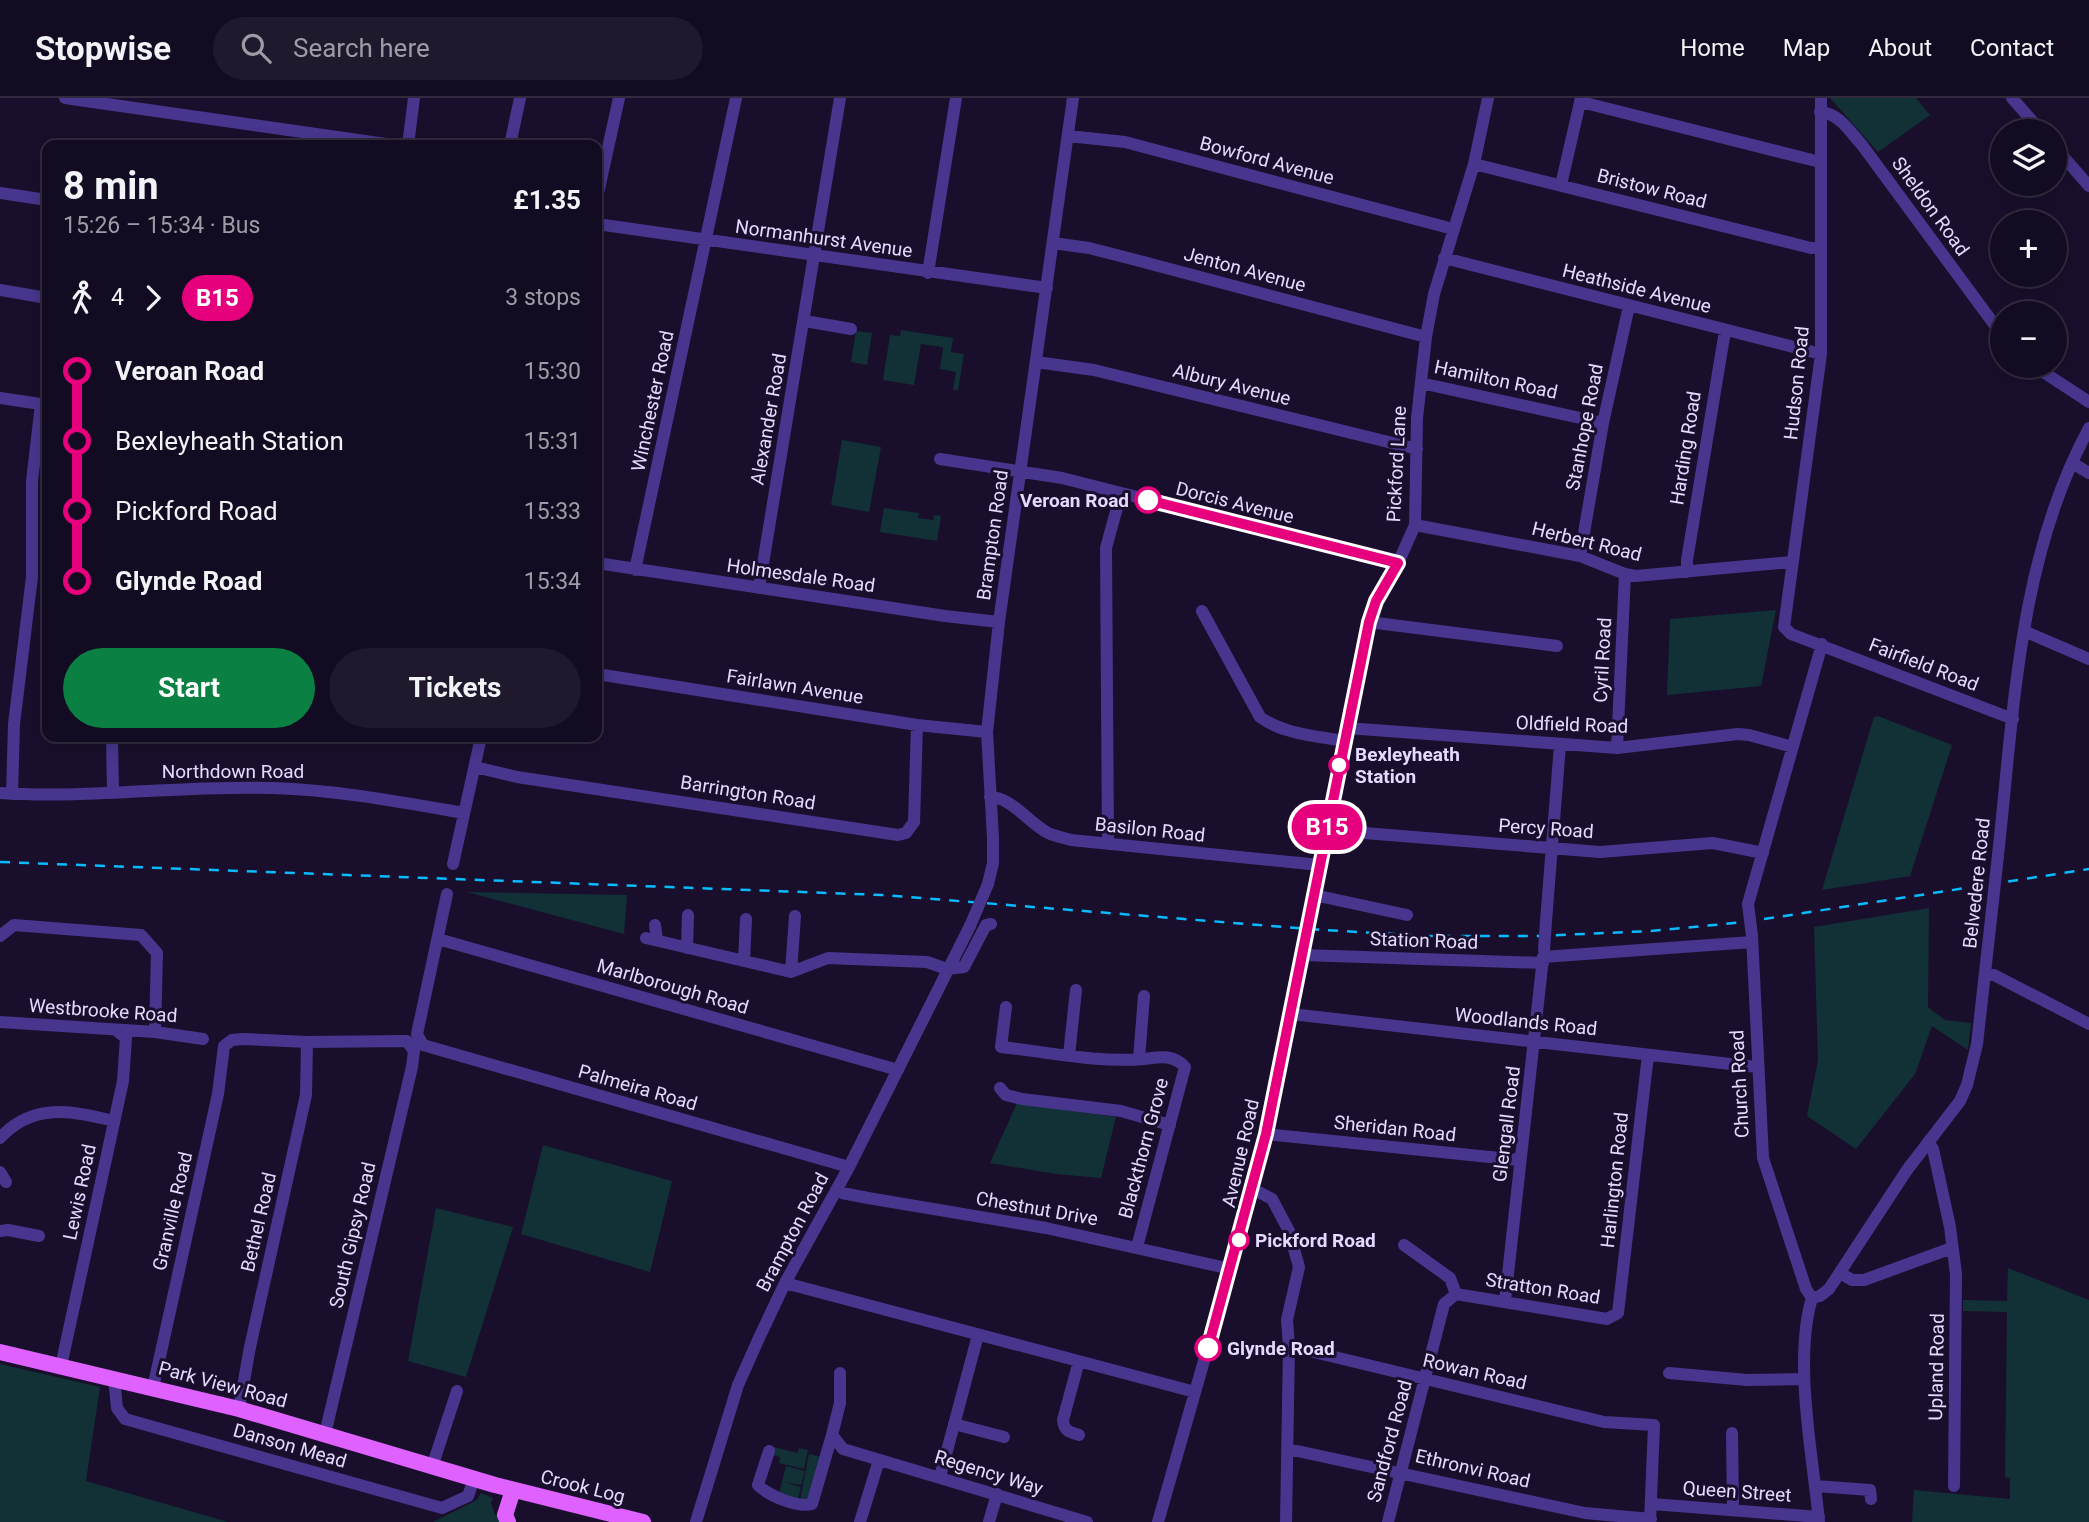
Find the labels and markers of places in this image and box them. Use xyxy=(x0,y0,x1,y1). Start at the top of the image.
marker: Veroan Road xyxy=(1135,487,1161,513)
place label: Veroan Road xyxy=(1020,489,1129,512)
place label: Bexleyheath Station xyxy=(1355,743,1460,788)
marker: Bexleyheath Station xyxy=(1329,755,1349,775)
place label: Pickford Road xyxy=(1255,1229,1376,1252)
marker: Pickford Road xyxy=(1229,1230,1249,1250)
marker: Glynde Road xyxy=(1195,1335,1221,1361)
place label: Glynde Road xyxy=(1227,1337,1335,1360)

